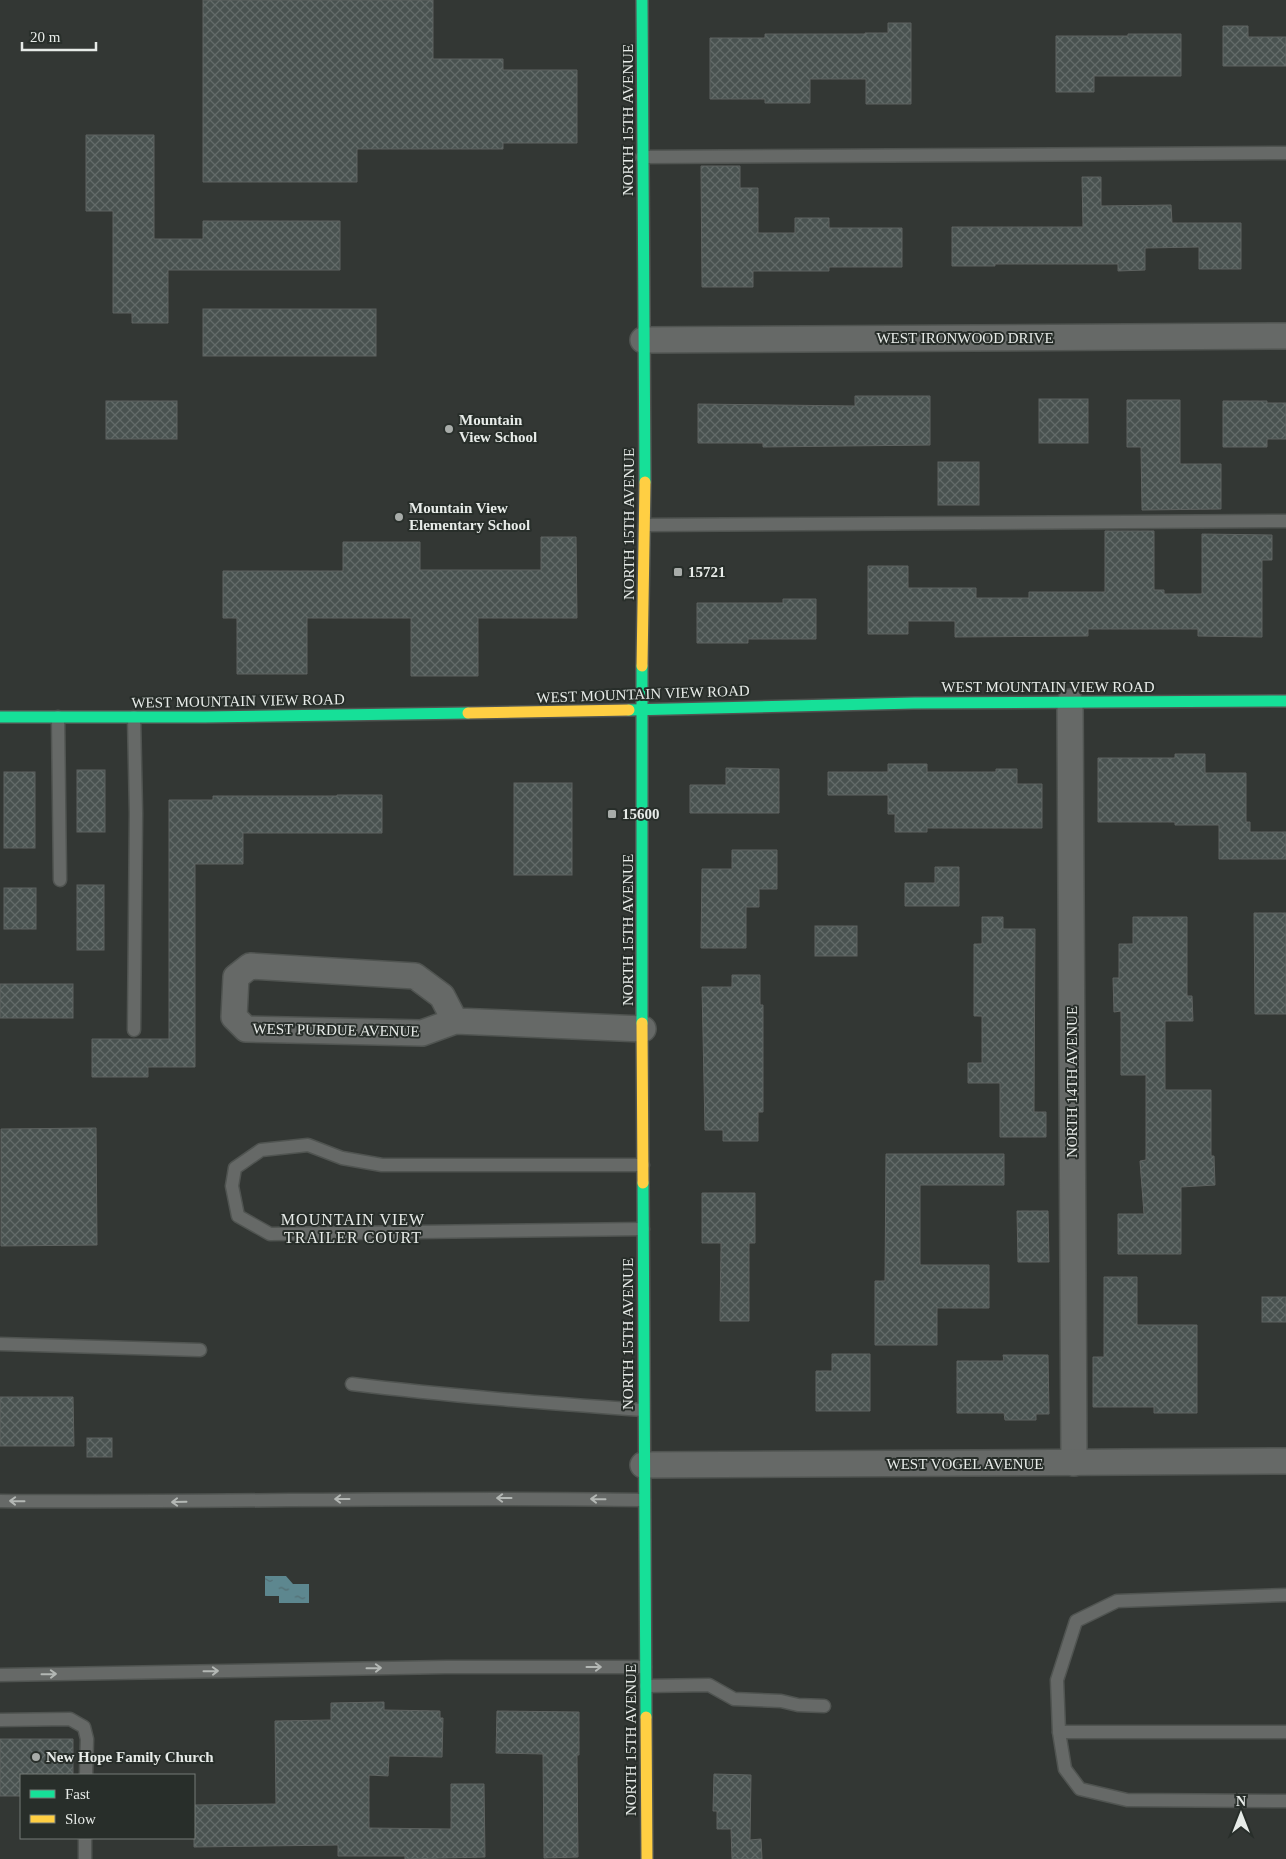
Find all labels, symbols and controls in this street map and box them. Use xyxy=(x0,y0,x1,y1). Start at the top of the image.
scale bar xyxy=(22,20,96,52)
text: 20 m xyxy=(30,29,61,45)
street label: NORTH 15TH AVENUE xyxy=(620,44,636,196)
street label: WEST IRONWOOD DRIVE xyxy=(876,330,1054,346)
place label: Mountain View School xyxy=(459,412,537,445)
marker: Mountain View School xyxy=(443,423,455,435)
street label: NORTH 15TH AVENUE xyxy=(621,448,637,600)
place label: Mountain View Elementary School xyxy=(409,500,530,533)
marker: Mountain View Elementary School xyxy=(393,511,405,523)
place label: 15721 xyxy=(688,564,726,580)
marker: 15721 xyxy=(672,566,684,578)
street label: WEST MOUNTAIN VIEW ROAD xyxy=(941,679,1155,695)
street label: WEST MOUNTAIN VIEW ROAD xyxy=(536,682,750,706)
street label: WEST MOUNTAIN VIEW ROAD xyxy=(131,691,345,711)
place label: 15600 xyxy=(622,806,660,822)
marker: 15600 xyxy=(606,808,618,820)
street label: NORTH 15TH AVENUE xyxy=(620,854,636,1006)
street label: NORTH 14TH AVENUE xyxy=(1064,1006,1080,1158)
street label: WEST PURDUE AVENUE xyxy=(252,1021,420,1039)
district label: MOUNTAIN VIEW TRAILER COURT xyxy=(281,1211,425,1246)
street label: NORTH 15TH AVENUE xyxy=(620,1258,636,1410)
street label: WEST VOGEL AVENUE xyxy=(887,1456,1043,1472)
one-way arrow xyxy=(496,1493,512,1503)
one-way arrow xyxy=(334,1494,350,1504)
one-way arrow xyxy=(591,1494,607,1504)
one-way arrow xyxy=(9,1496,26,1506)
one-way arrow xyxy=(172,1497,188,1507)
one-way arrow xyxy=(586,1662,602,1672)
one-way arrow xyxy=(365,1663,381,1673)
street label: NORTH 15TH AVENUE xyxy=(623,1664,639,1816)
one-way arrow xyxy=(202,1666,219,1676)
one-way arrow xyxy=(40,1669,56,1679)
place label: New Hope Family Church xyxy=(46,1749,214,1765)
marker: New Hope Family Church xyxy=(30,1751,42,1763)
legend xyxy=(20,1774,195,1839)
text: Fast xyxy=(65,1786,91,1802)
north arrow xyxy=(1216,1789,1266,1839)
text: N xyxy=(1236,1794,1246,1809)
text: Slow xyxy=(65,1811,96,1827)

